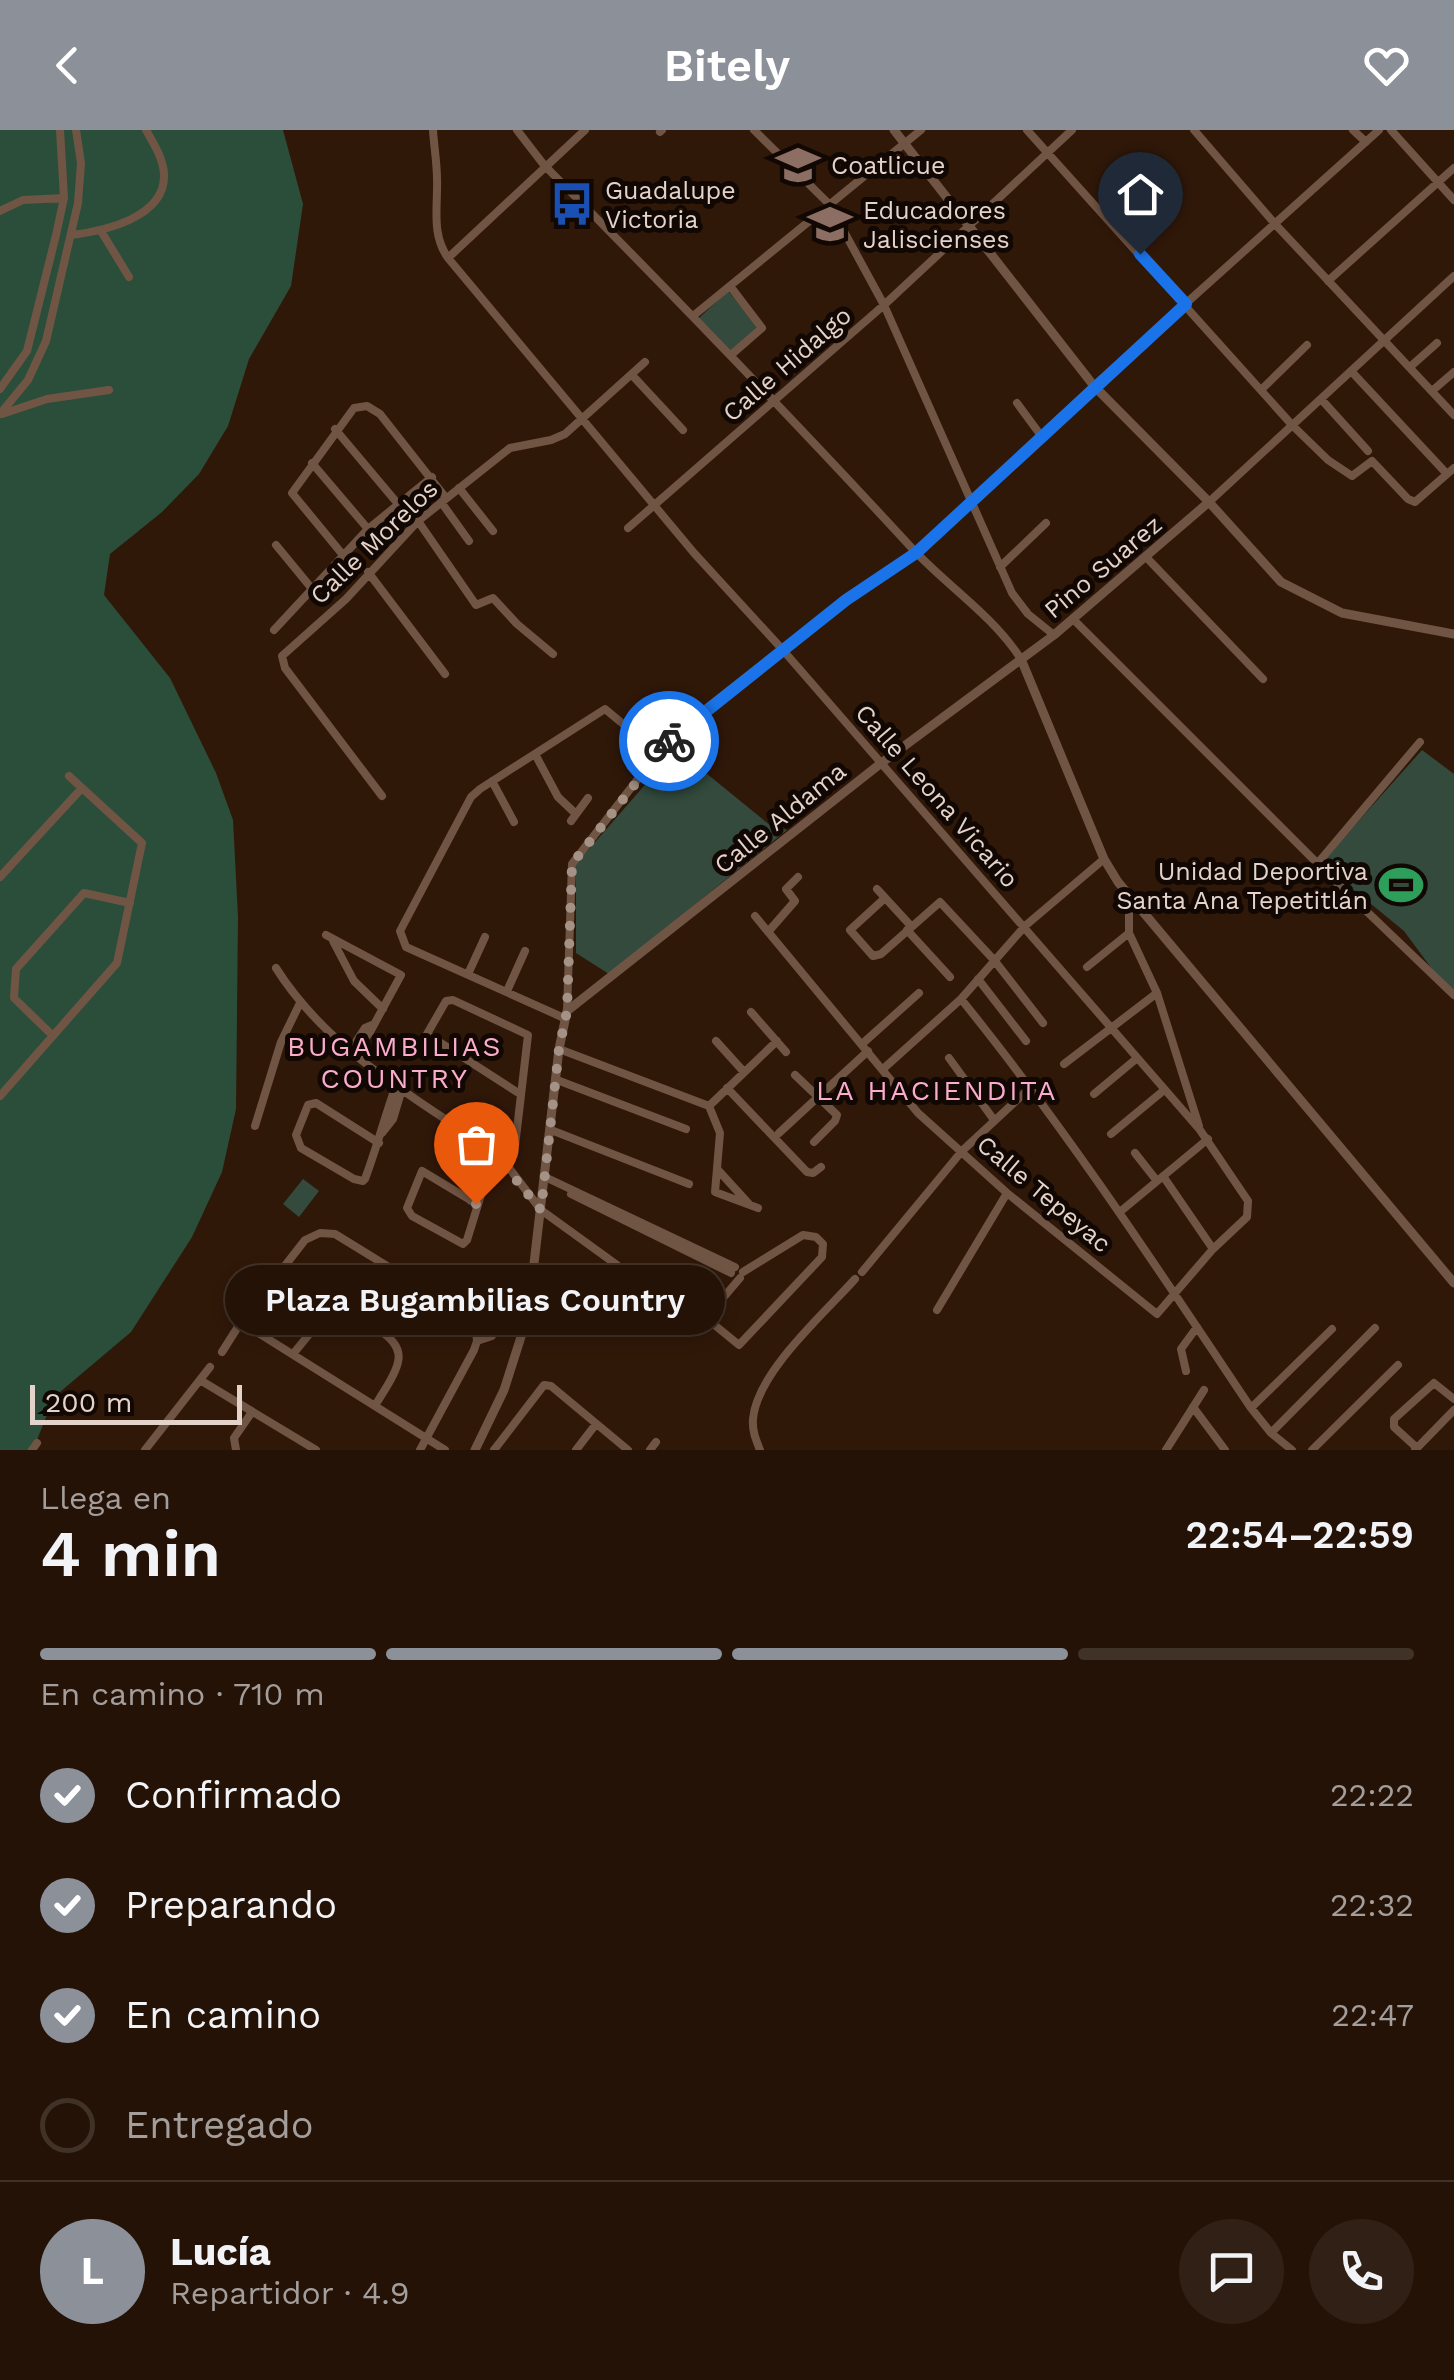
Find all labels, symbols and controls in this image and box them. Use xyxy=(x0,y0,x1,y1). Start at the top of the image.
icon: back xyxy=(40,38,95,93)
icon: heart xyxy=(1359,38,1414,93)
text: Bitely xyxy=(664,39,790,92)
school or university icon: Coatlicue xyxy=(774,141,822,189)
place label: Coatlicue xyxy=(831,151,945,180)
pin xyxy=(1098,152,1183,255)
icon: home xyxy=(1113,167,1168,222)
place label: Guadalupe Victoria xyxy=(605,176,736,234)
bus stop icon: Guadalupe Victoria xyxy=(548,180,596,228)
place label: Educadores Jaliscienses xyxy=(863,196,1010,254)
school or university icon: Educadores Jaliscienses xyxy=(806,200,854,248)
street label: Calle Hidalgo xyxy=(717,300,857,428)
street label: Calle Morelos xyxy=(304,474,444,610)
street label: Pino Suarez xyxy=(1039,510,1167,624)
courier xyxy=(619,691,719,791)
street label: Calle Leona Vicario xyxy=(850,699,1024,893)
icon: bike xyxy=(642,714,697,769)
street label: Calle Aldama xyxy=(709,756,851,880)
place label: Unidad Deportiva Santa Ana Tepetitlán xyxy=(1116,857,1368,915)
sports icon: Unidad Deportiva Santa Ana Tepetitlán xyxy=(1377,861,1425,909)
district label: BUGAMBILIAS COUNTRY xyxy=(287,1030,503,1095)
district label: LA HACIENDITA xyxy=(816,1074,1058,1107)
pin xyxy=(434,1102,519,1205)
icon: bag xyxy=(449,1117,504,1172)
street label: Calle Tepeyac xyxy=(971,1130,1117,1258)
callout: Plaza Bugambilias Country xyxy=(226,1264,726,1334)
text: Plaza Bugambilias Country xyxy=(265,1281,685,1319)
scale bar xyxy=(30,1380,242,1424)
text: 200 m xyxy=(45,1386,132,1419)
text: Llega en xyxy=(40,1479,171,1517)
text: 22:54–22:59 xyxy=(1185,1513,1414,1557)
text: 4 min xyxy=(40,1516,221,1592)
text: En camino · 710 m xyxy=(40,1675,325,1713)
icon: check xyxy=(40,1768,95,1823)
text: Confirmado xyxy=(125,1773,342,1817)
text: 22:22 xyxy=(1330,1776,1414,1814)
icon: check xyxy=(40,1878,95,1933)
text: Preparando xyxy=(125,1883,337,1927)
text: 22:32 xyxy=(1330,1886,1414,1924)
icon: check xyxy=(40,1988,95,2043)
text: En camino xyxy=(125,1993,321,2037)
text: 22:47 xyxy=(1331,1996,1414,2034)
text: Entregado xyxy=(125,2103,314,2147)
button: chat xyxy=(1179,2219,1284,2324)
button: phone xyxy=(1309,2219,1414,2324)
text: Lucía xyxy=(170,2230,271,2274)
text: L xyxy=(81,2249,104,2293)
text: Repartidor · 4.9 xyxy=(170,2274,410,2312)

